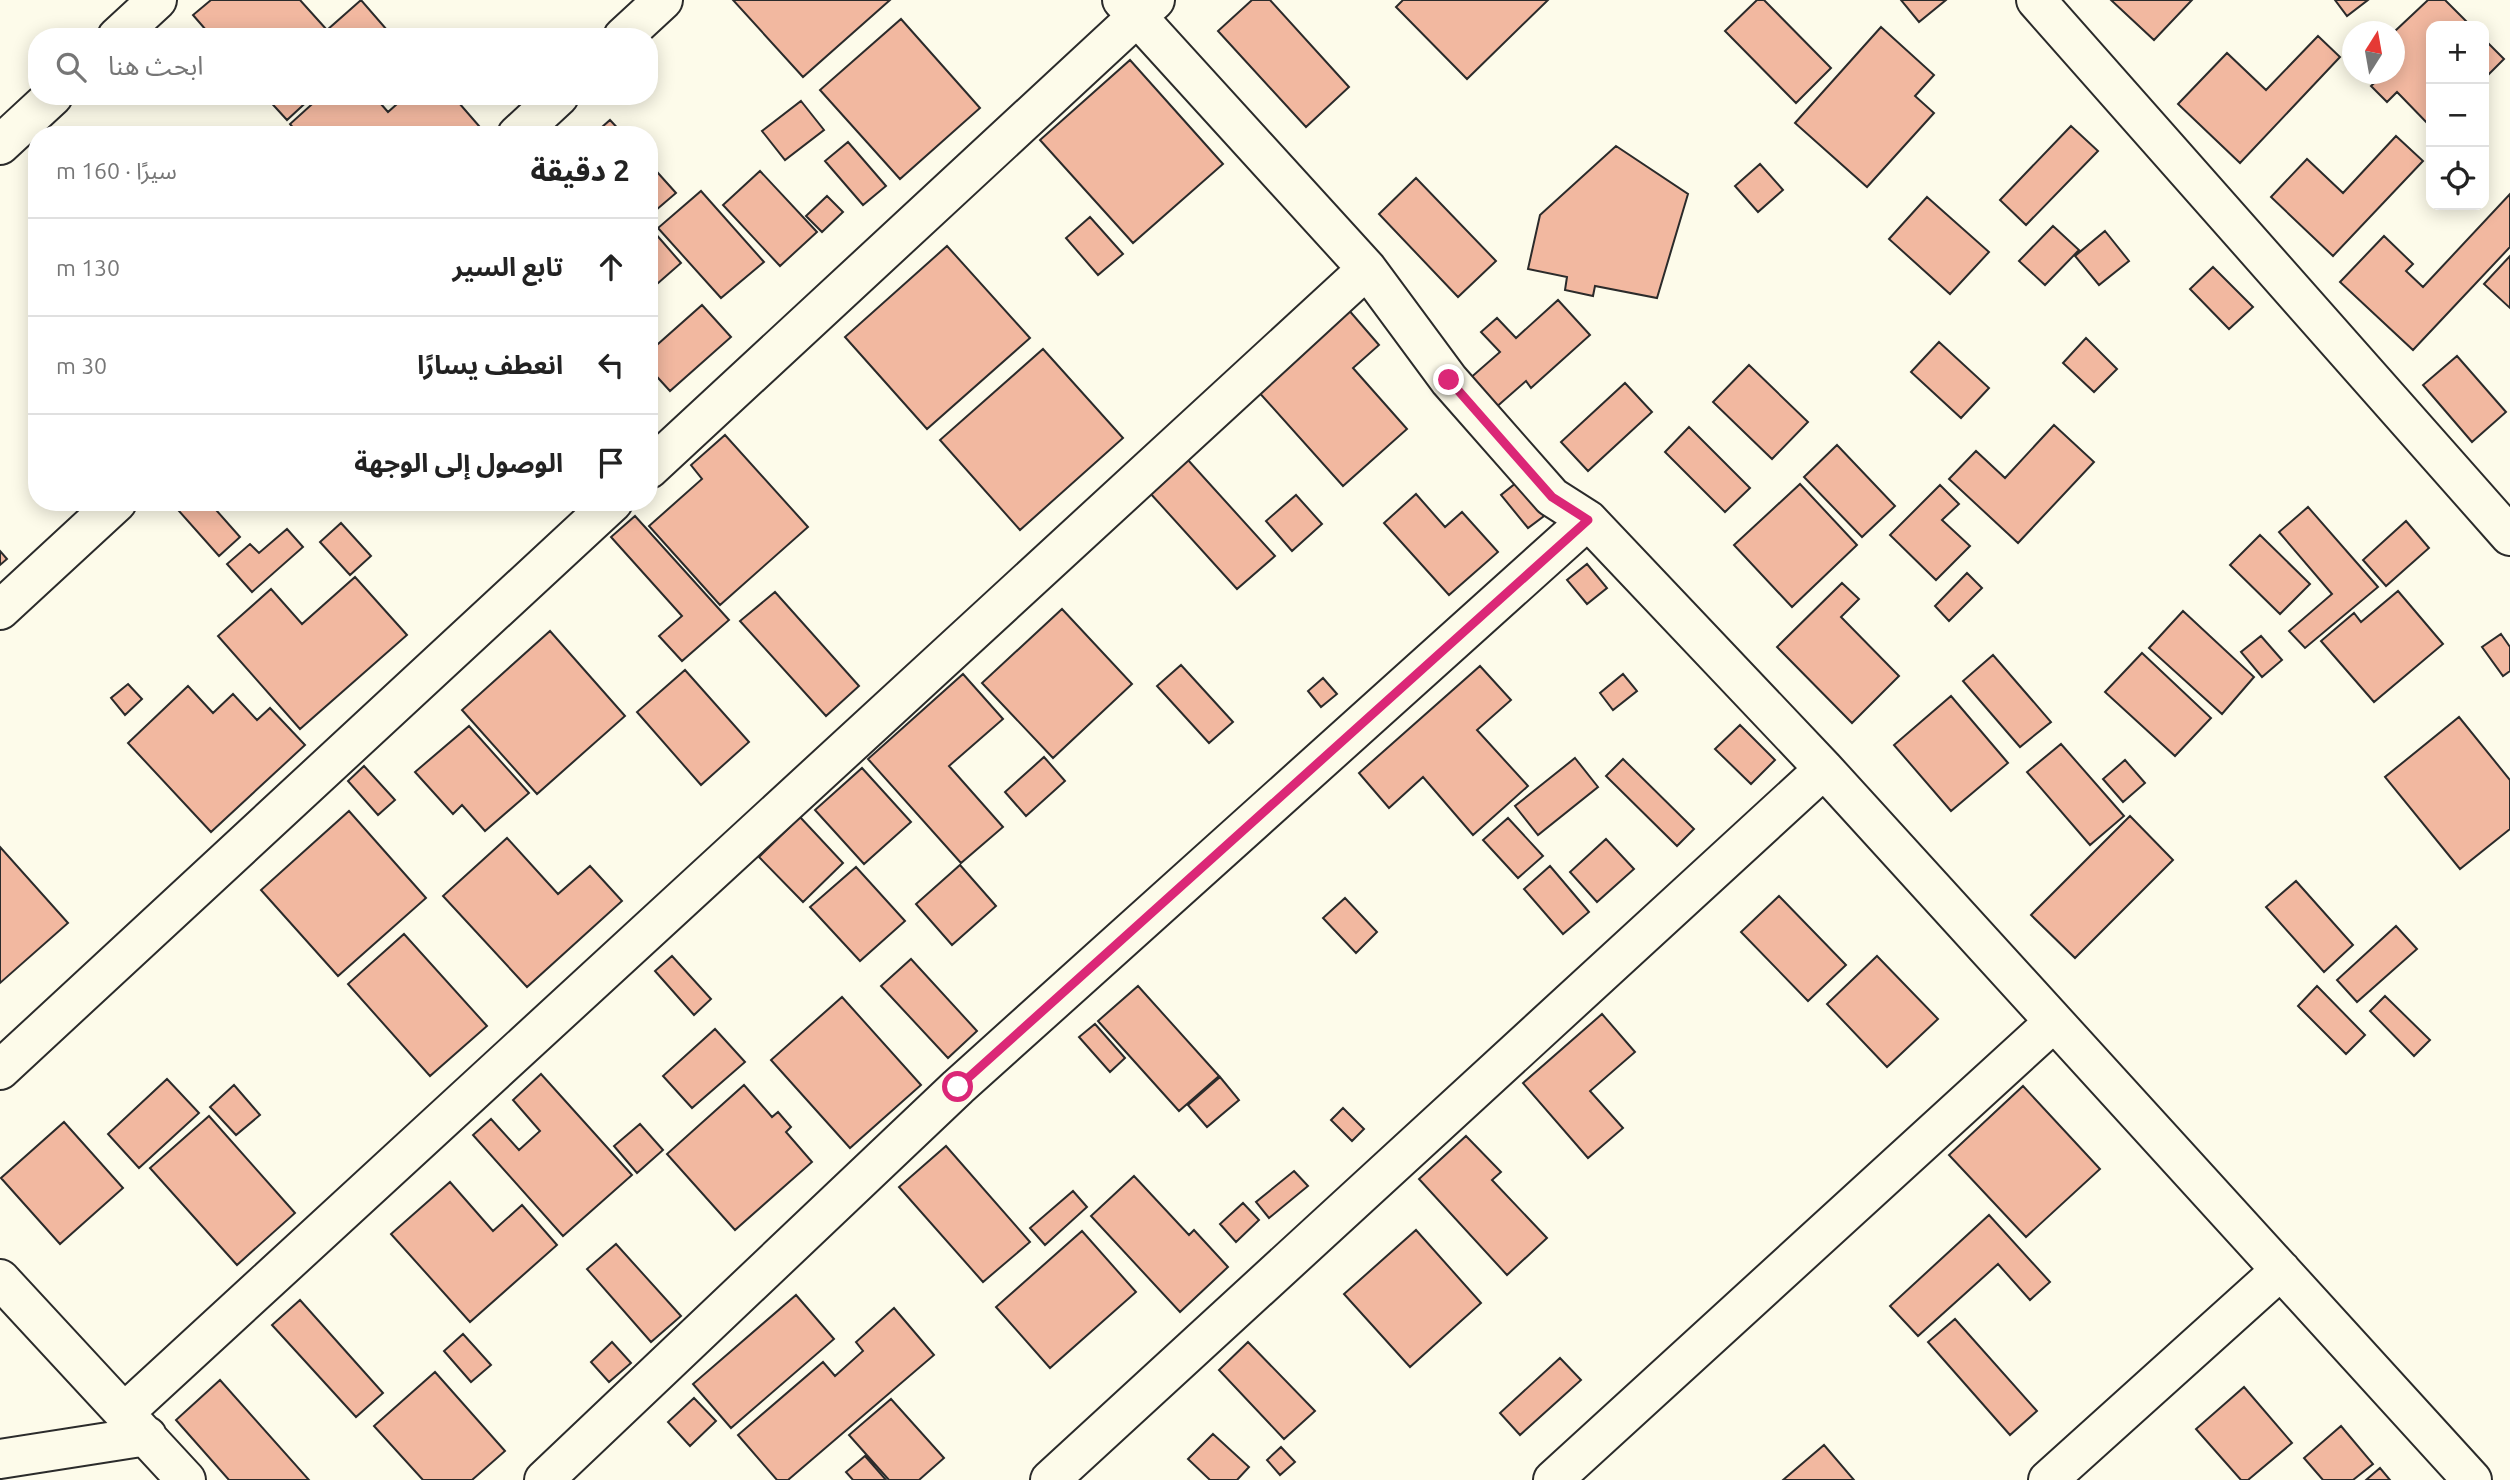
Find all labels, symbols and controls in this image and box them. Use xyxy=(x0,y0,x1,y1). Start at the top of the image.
north arrow xyxy=(2342,21,2405,84)
map controls xyxy=(2426,21,2489,210)
button: + xyxy=(2426,21,2489,84)
search box xyxy=(28,28,658,105)
icon: search xyxy=(52,48,90,86)
text: ابحث هنا xyxy=(108,51,204,80)
button: − xyxy=(2426,84,2489,147)
button: locate xyxy=(2426,147,2489,210)
text: 2 دقيقة xyxy=(530,153,630,187)
text: سيرًا · 160 m xyxy=(56,158,177,183)
icon: ahead xyxy=(592,248,630,286)
text: تابع السير xyxy=(453,252,563,281)
text: 130 m xyxy=(56,255,120,280)
icon: left xyxy=(592,346,630,384)
text: انعطف يسارًا xyxy=(417,350,563,379)
text: 30 m xyxy=(56,353,107,378)
route end xyxy=(1433,364,1464,395)
icon: arrive xyxy=(592,444,630,482)
text: الوصول إلى الوجهة xyxy=(354,448,563,477)
route start xyxy=(942,1071,973,1102)

